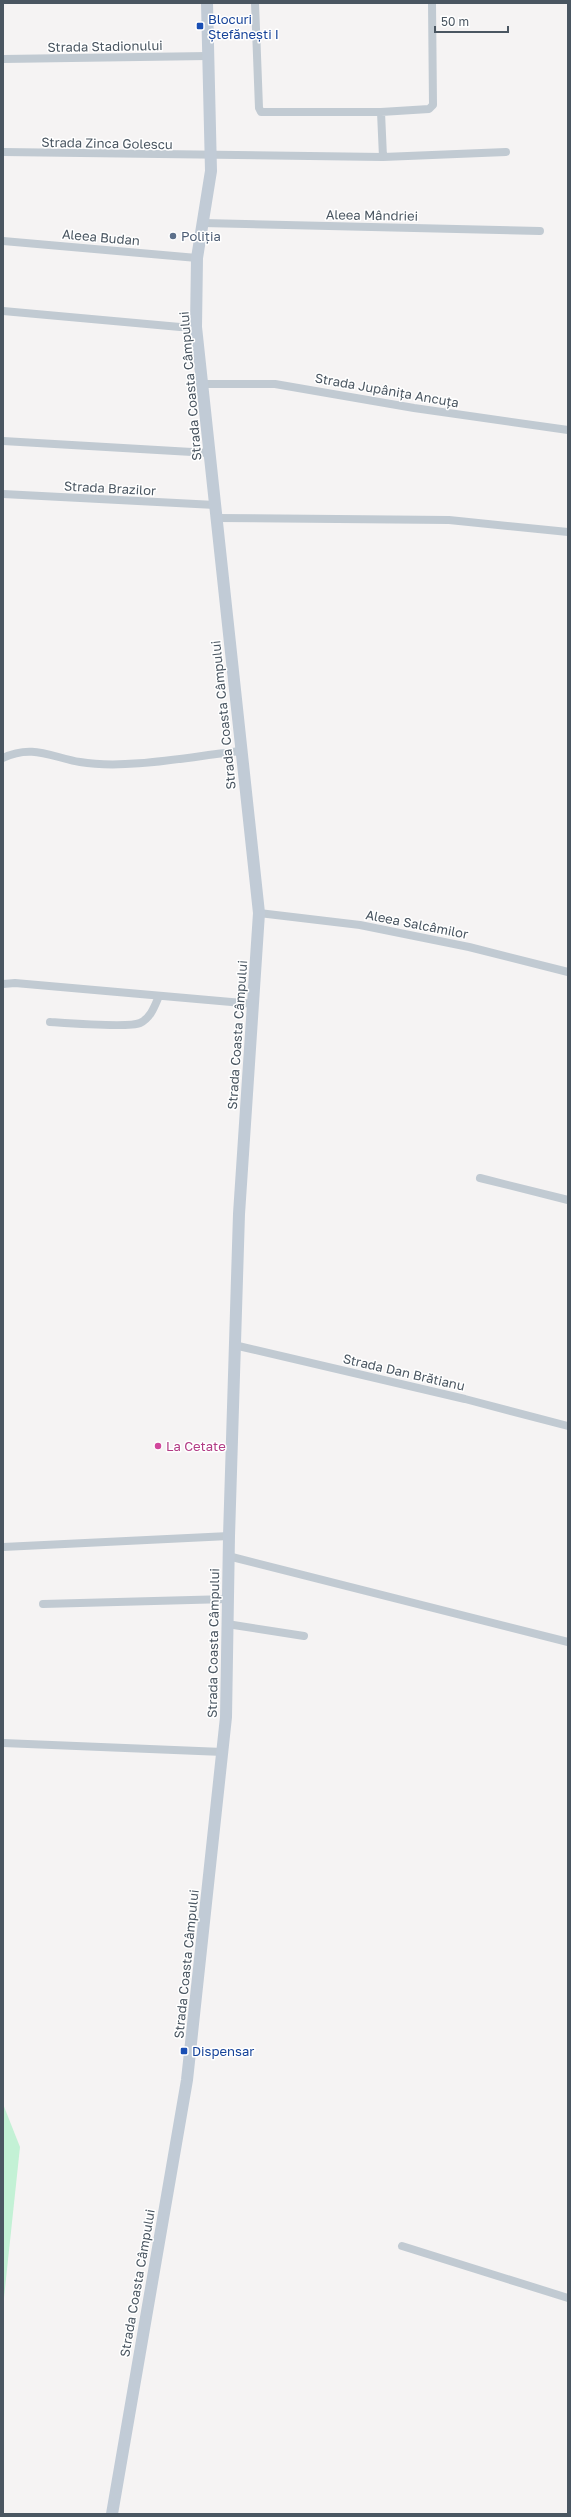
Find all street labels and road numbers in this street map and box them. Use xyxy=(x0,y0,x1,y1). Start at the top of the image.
street label: Strada Stadionului xyxy=(47,37,163,55)
street label: Strada Zinca Golescu xyxy=(41,134,173,152)
street label: Aleea Mândriei xyxy=(326,206,418,224)
street label: Aleea Budan xyxy=(61,226,141,248)
street label: Strada Coasta Câmpului xyxy=(175,311,205,461)
street label: Strada Jupânița Ancuța xyxy=(314,369,460,411)
street label: Strada Brazilor xyxy=(64,478,156,498)
street label: Strada Coasta Câmpului xyxy=(207,640,239,790)
street label: Aleea Salcâmilor xyxy=(364,906,470,942)
street label: Strada Coasta Câmpului xyxy=(224,960,250,1110)
street label: Strada Dan Brătianu xyxy=(342,1350,466,1394)
street label: Strada Coasta Câmpului xyxy=(204,1568,222,1718)
street label: Strada Coasta Câmpului xyxy=(170,1889,202,2039)
street label: Strada Coasta Câmpului xyxy=(116,2208,158,2358)

